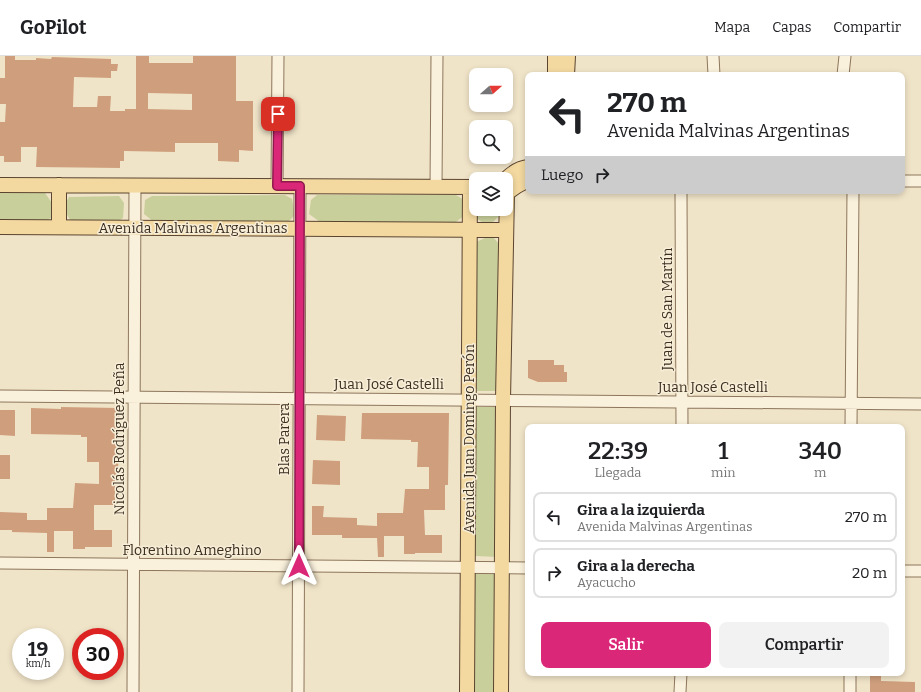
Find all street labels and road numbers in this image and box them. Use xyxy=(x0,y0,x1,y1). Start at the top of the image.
street label: Avenida Malvinas Argentinas xyxy=(99,220,287,237)
street label: Juan de San Martín xyxy=(659,247,676,371)
street label: Avenida Juan Domingo Perón xyxy=(461,344,478,534)
street label: Nicolás Rodríguez Peña xyxy=(111,362,128,515)
street label: Juan José Castelli xyxy=(333,376,444,393)
street label: Juan José Castelli xyxy=(657,379,768,396)
street label: Blas Parera xyxy=(276,402,293,475)
street label: Florentino Ameghino xyxy=(122,542,262,559)

